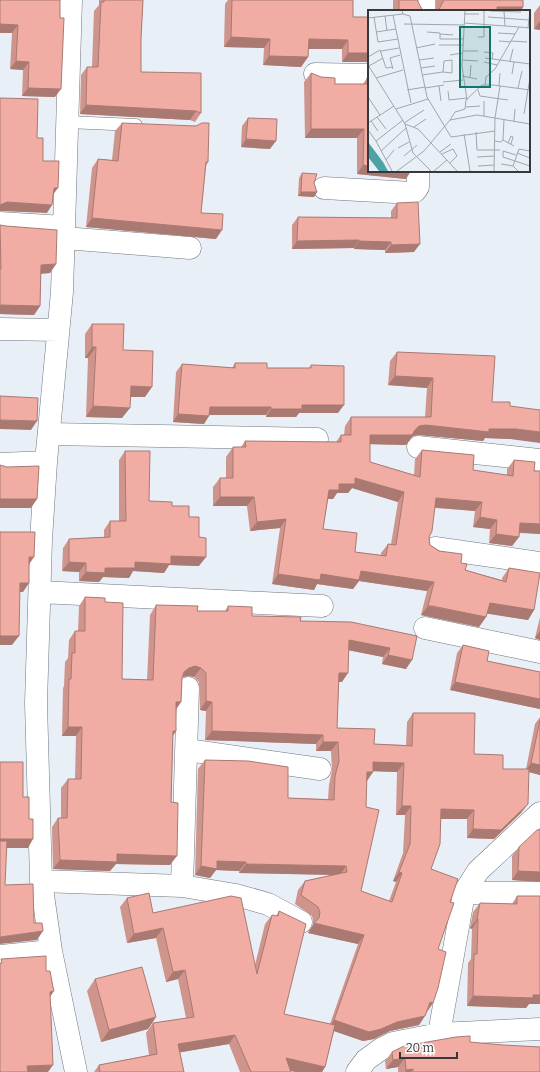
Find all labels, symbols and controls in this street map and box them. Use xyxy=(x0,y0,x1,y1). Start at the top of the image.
inset map xyxy=(368,10,530,172)
scale bar xyxy=(400,1034,457,1060)
text: 20 m xyxy=(406,1041,435,1055)

